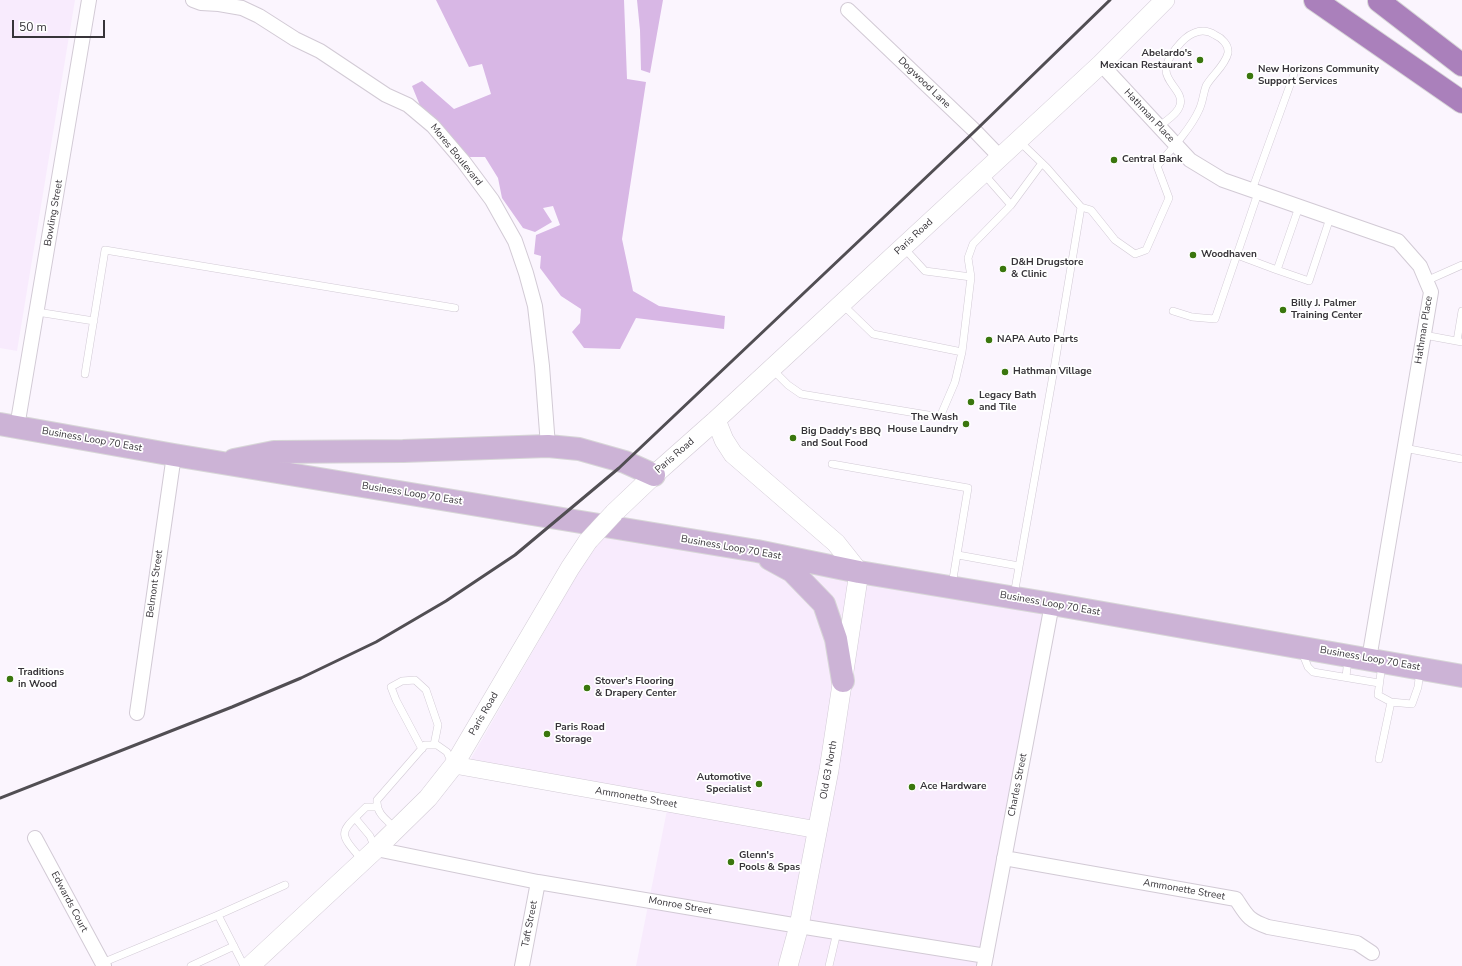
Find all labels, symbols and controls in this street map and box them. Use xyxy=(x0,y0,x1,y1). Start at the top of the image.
scale bar xyxy=(14,12,107,38)
text: 50 m xyxy=(19,19,47,35)
place label: Abelardo's Mexican Restaurant xyxy=(1100,48,1192,72)
street label: Dogwood Lane xyxy=(895,55,953,111)
marker: Abelardo's Mexican Restaurant xyxy=(1195,55,1205,65)
place label: New Horizons Community Support Services xyxy=(1258,64,1379,88)
marker: New Horizons Community Support Services xyxy=(1245,71,1255,81)
street label: Hathman Place xyxy=(1121,87,1177,145)
street label: Mores Boulevard xyxy=(427,122,485,188)
place label: Central Bank xyxy=(1122,154,1182,166)
marker: Central Bank xyxy=(1109,155,1119,165)
street label: Bowling Street xyxy=(42,179,66,247)
street label: Paris Road xyxy=(892,216,936,258)
place label: Woodhaven xyxy=(1201,249,1257,261)
marker: Woodhaven xyxy=(1188,250,1198,260)
place label: D&H Drugstore & Clinic xyxy=(1011,257,1083,280)
marker: D&H Drugstore & Clinic xyxy=(998,264,1008,274)
street label: Hathman Place xyxy=(1413,295,1435,365)
place label: Billy J. Palmer Training Center xyxy=(1291,298,1362,322)
marker: Billy J. Palmer Training Center xyxy=(1278,305,1288,315)
place label: NAPA Auto Parts xyxy=(997,334,1078,346)
marker: NAPA Auto Parts xyxy=(984,335,994,345)
place label: Hathman Village xyxy=(1013,366,1092,378)
marker: Hathman Village xyxy=(1000,367,1010,377)
place label: Legacy Bath and Tile xyxy=(979,390,1036,414)
marker: Legacy Bath and Tile xyxy=(966,397,976,407)
place label: The Wash House Laundry xyxy=(888,412,958,436)
marker: The Wash House Laundry xyxy=(961,419,971,429)
street label: Business Loop 70 East xyxy=(41,425,143,455)
place label: Big Daddy's BBQ and Soul Food xyxy=(801,426,881,450)
marker: Big Daddy's BBQ and Soul Food xyxy=(788,433,798,443)
street label: Paris Road xyxy=(653,436,697,476)
street label: Business Loop 70 East xyxy=(361,480,463,508)
street label: Business Loop 70 East xyxy=(680,533,782,563)
street label: Belmont Street xyxy=(144,549,166,619)
street label: Business Loop 70 East xyxy=(999,589,1101,619)
street label: Business Loop 70 East xyxy=(1319,644,1421,674)
place label: Traditions in Wood xyxy=(18,667,64,690)
marker: Traditions in Wood xyxy=(5,674,15,684)
place label: Stover's Flooring & Drapery Center xyxy=(595,676,676,700)
marker: Stover's Flooring & Drapery Center xyxy=(582,683,592,693)
street label: Paris Road xyxy=(467,690,501,738)
place label: Paris Road Storage xyxy=(555,722,605,746)
marker: Paris Road Storage xyxy=(542,729,552,739)
street label: Old 63 North xyxy=(818,740,840,800)
street label: Charles Street xyxy=(1006,752,1030,818)
place label: Automotive Specialist xyxy=(697,772,751,796)
marker: Automotive Specialist xyxy=(754,779,764,789)
place label: Ace Hardware xyxy=(920,781,986,793)
marker: Ace Hardware xyxy=(907,782,917,792)
street label: Ammonette Street xyxy=(594,785,678,811)
place label: Glenn's Pools & Spas xyxy=(739,850,800,874)
marker: Glenn's Pools & Spas xyxy=(726,857,736,867)
street label: Edwards Court xyxy=(48,870,90,934)
street label: Ammonette Street xyxy=(1142,877,1226,903)
street label: Monroe Street xyxy=(647,895,713,917)
street label: Taft Street xyxy=(520,900,540,948)

